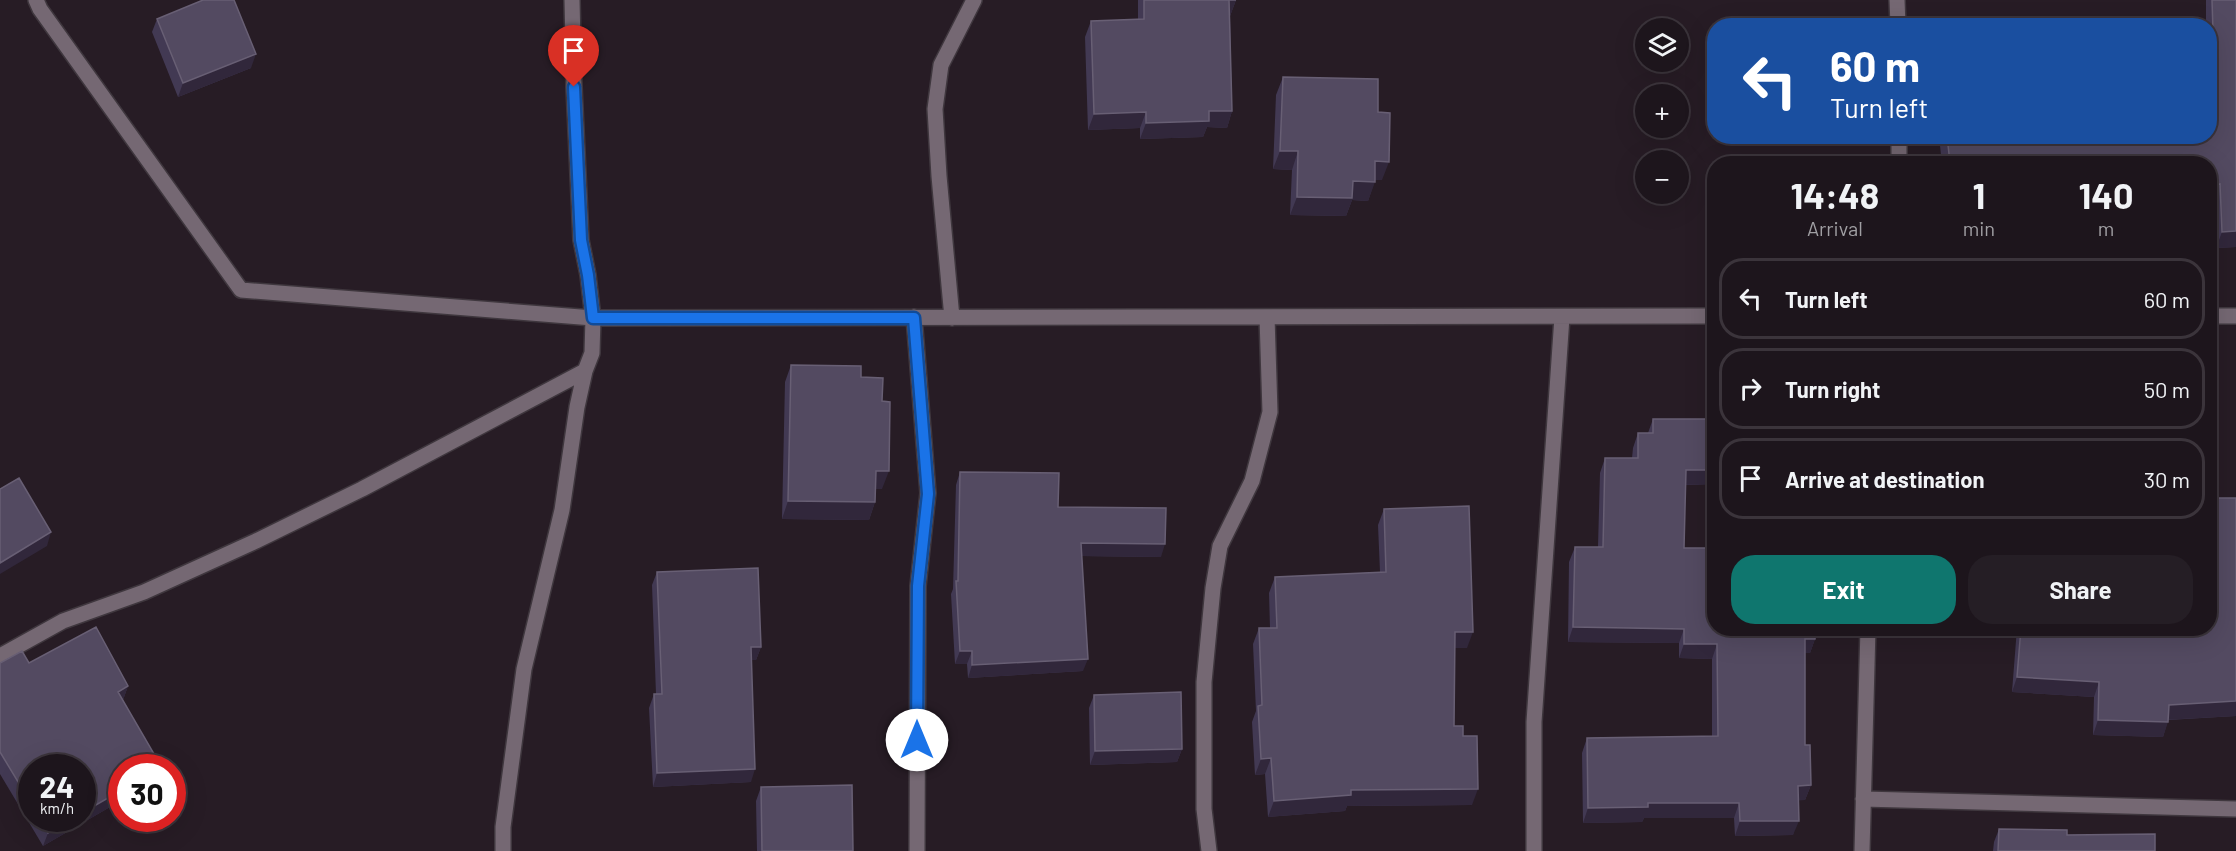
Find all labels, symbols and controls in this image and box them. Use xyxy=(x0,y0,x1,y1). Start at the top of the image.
map controls xyxy=(1635,18,1689,204)
button: layers xyxy=(1635,18,1689,72)
pin xyxy=(548,25,599,87)
icon: arrive xyxy=(557,34,590,67)
text: 60 m xyxy=(1830,40,1920,90)
icon: left xyxy=(1731,42,1809,120)
button: + xyxy=(1635,84,1689,138)
text: Turn left xyxy=(1830,91,1928,123)
button: − xyxy=(1635,150,1689,204)
text: 14:48 xyxy=(1790,173,1879,216)
text: 1 xyxy=(1973,173,1985,216)
text: 140 xyxy=(2079,173,2134,216)
text: Arrival xyxy=(1807,216,1863,240)
text: min xyxy=(1963,216,1995,240)
text: m xyxy=(2098,216,2114,240)
icon: left xyxy=(1734,282,1767,315)
text: Turn left xyxy=(1785,286,1868,312)
text: 60 m xyxy=(2144,286,2190,312)
icon: right xyxy=(1734,372,1767,405)
text: Turn right xyxy=(1785,376,1880,402)
text: 50 m xyxy=(2144,376,2190,402)
icon: arrive xyxy=(1734,462,1767,495)
text: Arrive at destination xyxy=(1785,466,1984,492)
text: 30 m xyxy=(2144,466,2190,492)
button: Exit xyxy=(1731,555,1956,624)
button: Share xyxy=(1968,555,2193,624)
position arrow xyxy=(885,708,949,772)
speed limit sign: 30 xyxy=(108,754,186,832)
text: 24 xyxy=(40,768,74,804)
text: km/h xyxy=(40,799,74,817)

